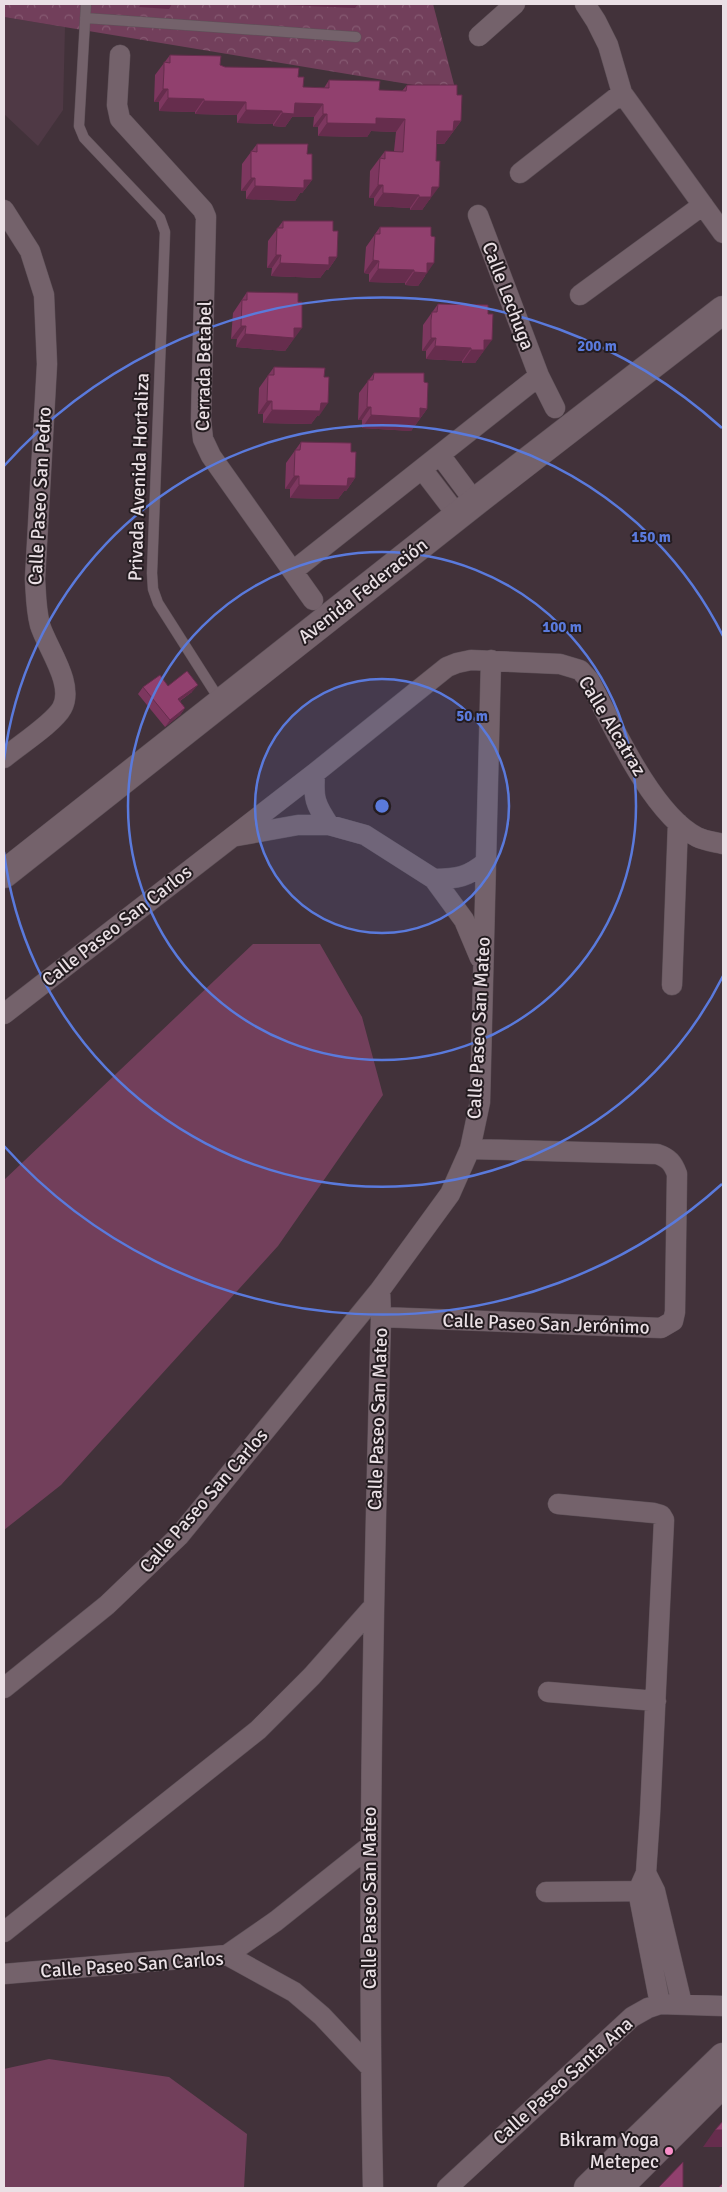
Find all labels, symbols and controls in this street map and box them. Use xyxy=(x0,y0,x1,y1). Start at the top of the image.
street label: Calle Lechuga xyxy=(476,239,540,353)
street label: Cerrada Betabel xyxy=(191,301,217,431)
text: 200 m xyxy=(577,337,617,355)
street label: Privada Avenida Hortaliza xyxy=(123,372,155,582)
street label: Calle Paseo San Pedro xyxy=(23,406,57,586)
text: 150 m xyxy=(631,528,671,546)
street label: Avenida Federación xyxy=(293,533,433,649)
text: 100 m xyxy=(542,618,582,636)
street label: Calle Alcatraz xyxy=(573,672,651,780)
text: 50 m xyxy=(456,707,488,725)
centre of rings xyxy=(373,797,391,815)
street label: Calle Paseo San Carlos xyxy=(37,860,197,992)
street label: Calle Paseo San Mateo xyxy=(462,936,496,1120)
street label: Calle Paseo San Jerónimo xyxy=(442,1308,650,1340)
street label: Calle Paseo San Mateo xyxy=(363,1327,393,1511)
street label: Calle Paseo San Carlos xyxy=(135,1424,273,1578)
street label: Calle Paseo San Mateo xyxy=(358,1807,382,1989)
street label: Calle Paseo San Carlos xyxy=(40,1947,224,1983)
street label: Calle Paseo Santa Ana xyxy=(488,2012,638,2150)
place label: Bikram Yoga Metepec xyxy=(559,2128,659,2174)
marker: Bikram Yoga Metepec xyxy=(663,2145,675,2157)

